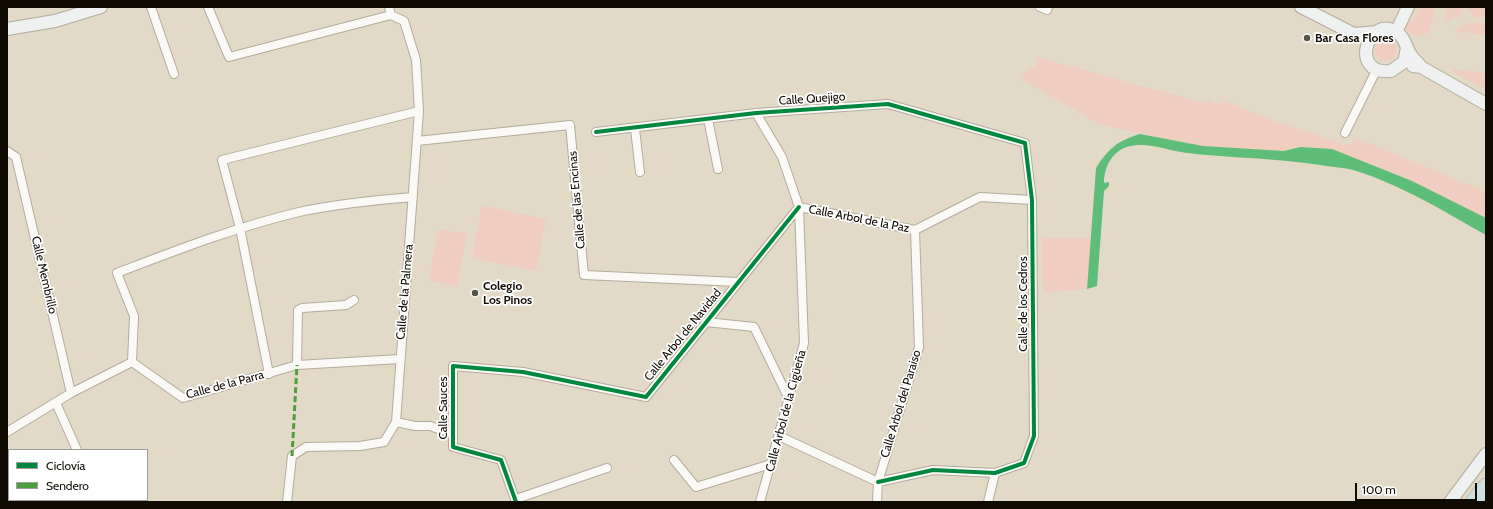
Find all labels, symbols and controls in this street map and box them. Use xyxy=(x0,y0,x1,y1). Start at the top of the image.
place label: Bar Casa Flores xyxy=(1315,31,1393,45)
marker: Bar Casa Flores xyxy=(1302,33,1312,43)
street label: Calle Quejigo xyxy=(778,89,846,109)
street label: Calle de las Encinas xyxy=(566,151,588,249)
street label: Calle Arbol de la Paz xyxy=(807,202,911,236)
street label: Calle Membrillo xyxy=(28,235,60,315)
street label: Calle de la Palmera xyxy=(394,244,416,340)
street label: Calle de los Cedros xyxy=(1016,256,1030,352)
place label: Colegio Los Pinos xyxy=(483,279,532,307)
street label: Calle Arbol de Navidad xyxy=(641,286,725,384)
marker: Colegio Los Pinos xyxy=(470,288,480,298)
street label: Calle Arbol de la Cigüeña xyxy=(763,348,809,474)
street label: Calle Arbol del Paraiso xyxy=(878,348,924,460)
street label: Calle de la Parra xyxy=(184,368,266,402)
street label: Calle Sauces xyxy=(436,376,450,440)
legend xyxy=(8,449,148,501)
text: Ciclovía xyxy=(46,458,85,473)
scale bar xyxy=(1357,475,1479,501)
text: Sendero xyxy=(46,478,89,493)
text: 100 m xyxy=(1362,482,1396,497)

